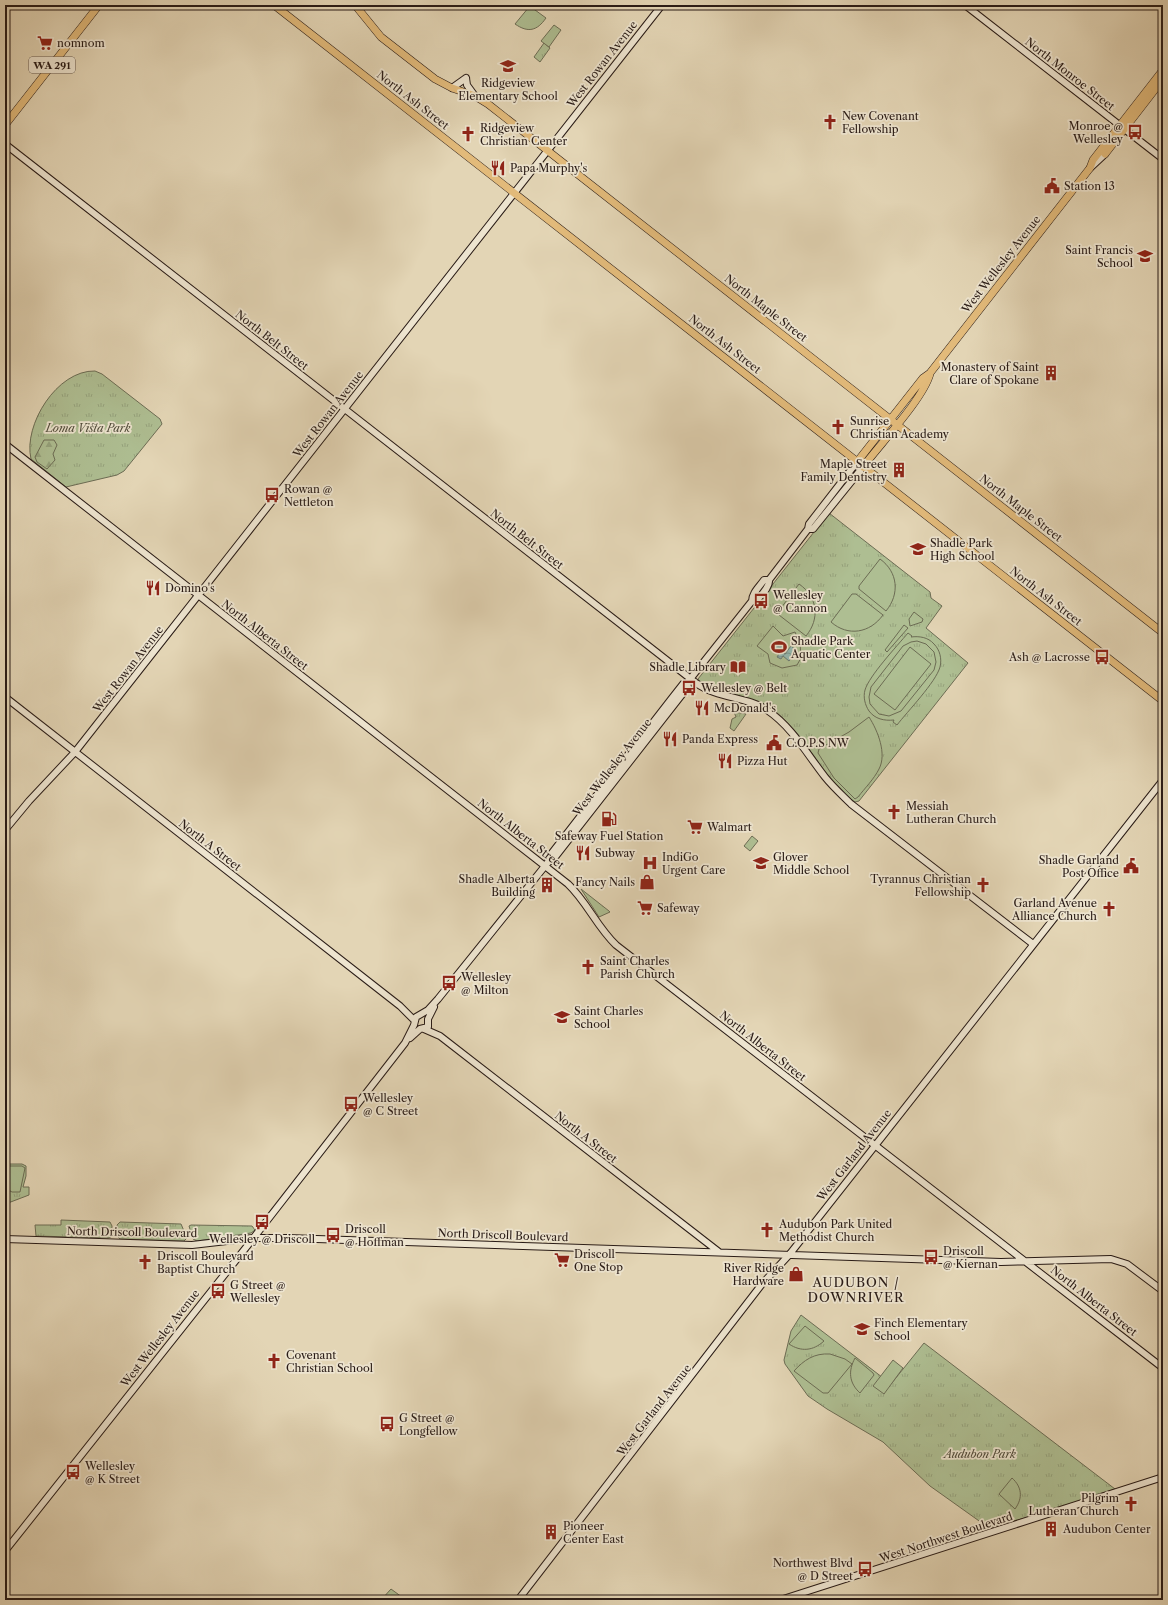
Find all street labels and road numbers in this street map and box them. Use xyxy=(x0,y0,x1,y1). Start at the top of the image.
street label: West Rowan Avenue xyxy=(563,18,640,111)
street label: North Monroe Street xyxy=(1022,35,1118,113)
road number: WA 291 xyxy=(29,57,75,73)
street label: North Ash Street xyxy=(374,68,452,132)
street label: West Wellesley Avenue xyxy=(958,213,1043,316)
street label: North Maple Street xyxy=(722,271,810,345)
street label: North Belt Street xyxy=(233,307,311,373)
street label: North Ash Street xyxy=(686,312,764,376)
street label: West Rowan Avenue xyxy=(289,368,366,461)
street label: North Maple Street xyxy=(977,471,1065,545)
street label: North Belt Street xyxy=(488,506,566,572)
street label: North Ash Street xyxy=(1007,564,1085,628)
street label: North Alberta Street xyxy=(219,597,311,673)
street label: West Rowan Avenue xyxy=(89,623,166,716)
street label: West Wellesley Avenue xyxy=(569,716,654,819)
street label: North Alberta Street xyxy=(475,796,567,872)
street label: North A Street xyxy=(176,816,244,874)
street label: North Alberta Street xyxy=(717,1008,809,1084)
street label: West Garland Avenue xyxy=(813,1106,894,1204)
street label: North A Street xyxy=(552,1108,620,1166)
street label: North Driscoll Boulevard xyxy=(67,1224,198,1240)
street label: North Driscoll Boulevard xyxy=(437,1226,569,1244)
street label: North Alberta Street xyxy=(1048,1263,1140,1339)
street label: West Wellesley Avenue xyxy=(117,1287,202,1390)
street label: West Garland Avenue xyxy=(613,1361,694,1459)
street label: West Northwest Boulevard xyxy=(877,1509,1015,1565)

